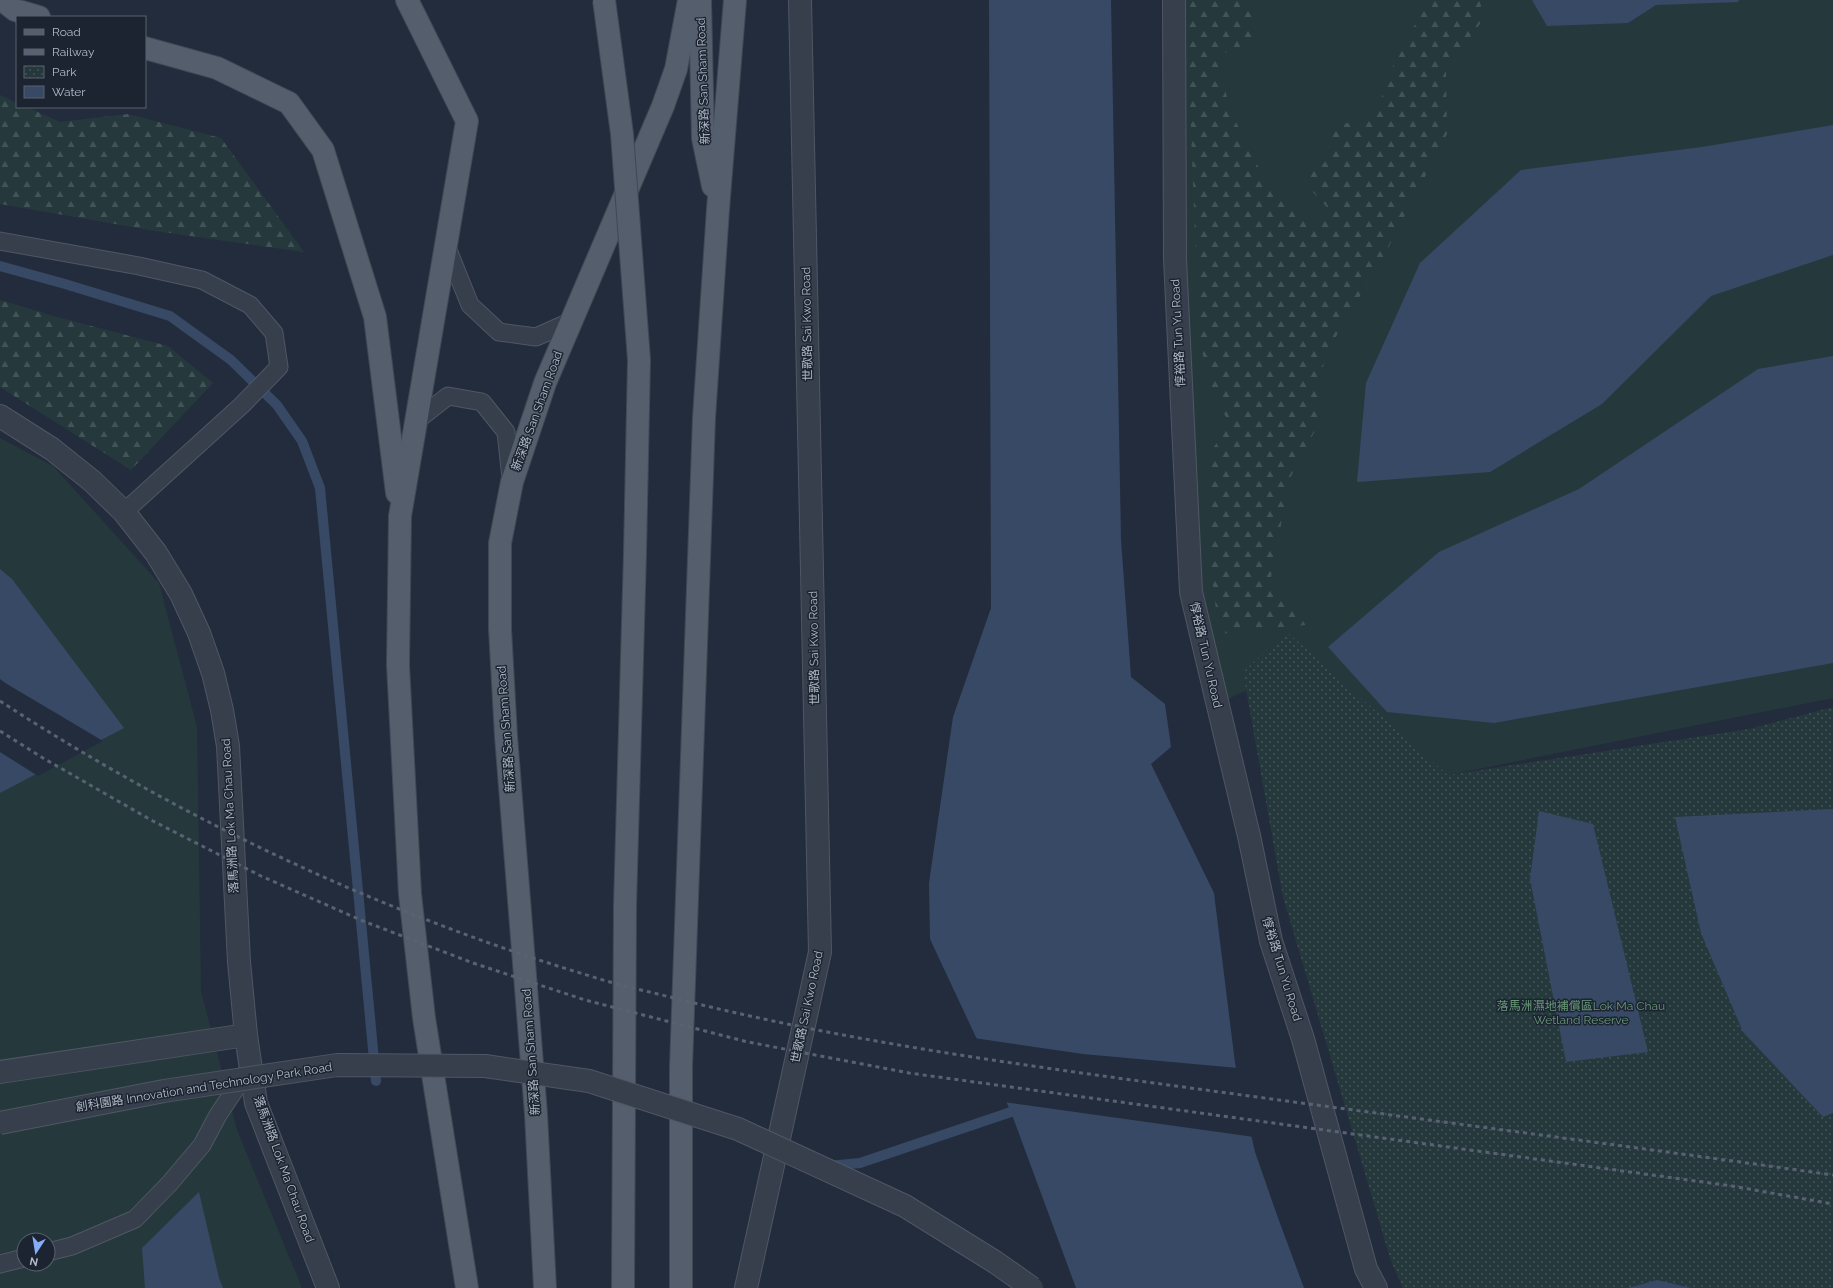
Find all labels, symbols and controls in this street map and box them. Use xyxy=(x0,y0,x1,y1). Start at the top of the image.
legend xyxy=(16,16,146,108)
street label: 新深路 San Sham Road xyxy=(694,17,712,145)
text: Road xyxy=(52,25,81,39)
text: Railway xyxy=(52,45,95,59)
text: Park xyxy=(52,65,77,79)
text: Water xyxy=(52,85,86,99)
street label: 世歌路 Sai Kwo Road xyxy=(799,267,815,381)
street label: 惇裕路 Tun Yu Road xyxy=(1168,279,1188,387)
street label: 新深路 San Sham Road xyxy=(509,349,565,473)
street label: 世歌路 Sai Kwo Road xyxy=(806,591,822,705)
street label: 惇裕路 Tun Yu Road xyxy=(1187,601,1225,709)
street label: 新深路 San Sham Road xyxy=(495,665,517,793)
street label: 落馬洲路 Lok Ma Chau Road xyxy=(219,738,241,894)
street label: 惇裕路 Tun Yu Road xyxy=(1259,915,1305,1023)
street label: 世歌路 Sai Kwo Road xyxy=(788,950,826,1064)
street label: 新深路 San Sham Road xyxy=(520,988,542,1116)
park label: 落馬洲濕地補償區Lok Ma Chau Wetland Reserve xyxy=(1497,999,1665,1027)
street label: 創科園路 Innovation and Technology Park Road xyxy=(75,1060,333,1114)
street label: 落馬洲路 Lok Ma Chau Road xyxy=(251,1094,317,1244)
north arrow xyxy=(16,1232,56,1272)
text: N xyxy=(29,1254,39,1269)

